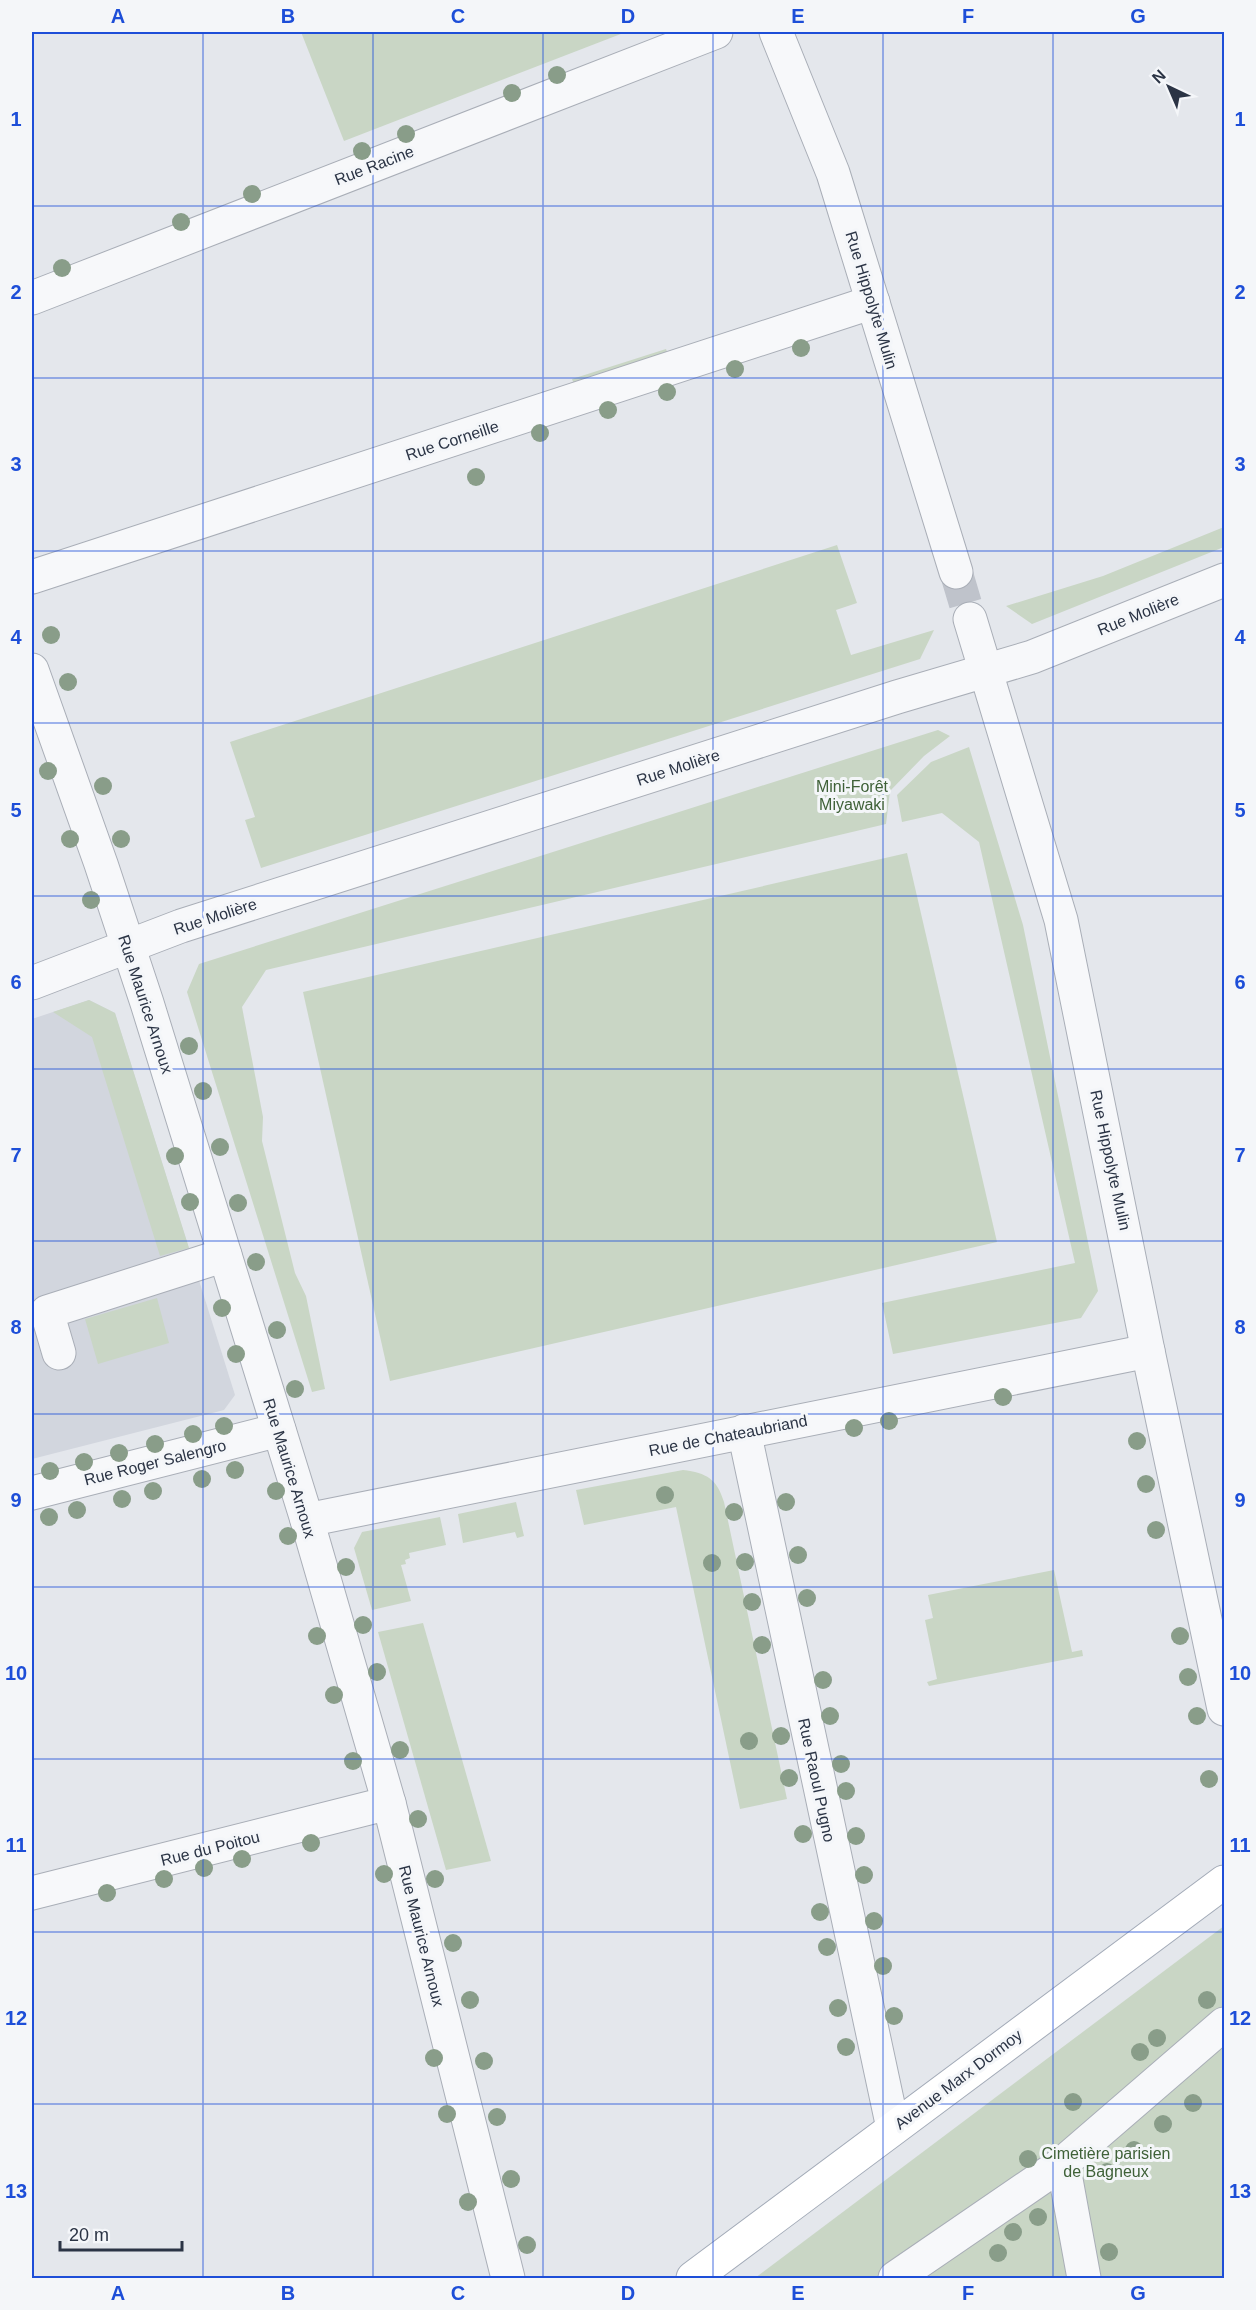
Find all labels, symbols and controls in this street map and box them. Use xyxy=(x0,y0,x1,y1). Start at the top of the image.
text: A xyxy=(111,5,125,27)
text: B xyxy=(281,5,295,27)
text: C xyxy=(451,5,465,27)
text: D xyxy=(621,5,635,27)
text: E xyxy=(791,5,805,27)
text: F xyxy=(962,5,974,27)
text: G xyxy=(1130,5,1146,27)
north arrow xyxy=(1139,57,1199,117)
text: N xyxy=(1149,66,1169,87)
text: 1 xyxy=(10,108,22,130)
text: 1 xyxy=(1234,108,1246,130)
street label: Rue Racine xyxy=(332,143,416,188)
street label: Rue Hippolyte Mulin xyxy=(842,229,901,371)
text: 2 xyxy=(10,281,22,303)
text: 2 xyxy=(1234,281,1246,303)
street label: Rue Corneille xyxy=(403,417,501,464)
text: 3 xyxy=(10,453,22,475)
text: 3 xyxy=(1234,453,1246,475)
street label: Rue Molière xyxy=(1095,590,1181,639)
text: 4 xyxy=(10,626,22,648)
text: 4 xyxy=(1234,626,1246,648)
street label: Rue Molière xyxy=(635,746,722,789)
park label: Mini-Forêt Miyawaki xyxy=(816,778,889,813)
text: 5 xyxy=(10,799,22,821)
text: 5 xyxy=(1234,799,1246,821)
street label: Rue Molière xyxy=(172,895,259,938)
street label: Rue Maurice Arnoux xyxy=(115,933,176,1076)
text: 6 xyxy=(10,971,22,993)
text: 6 xyxy=(1234,971,1246,993)
street label: Rue Hippolyte Mulin xyxy=(1087,1088,1134,1232)
text: 7 xyxy=(10,1144,22,1166)
text: 7 xyxy=(1234,1144,1246,1166)
text: 8 xyxy=(10,1316,22,1338)
text: 8 xyxy=(1234,1316,1246,1338)
street label: Rue Maurice Arnoux xyxy=(260,1396,319,1540)
street label: Rue de Chateaubriand xyxy=(647,1412,809,1459)
street label: Rue Roger Salengro xyxy=(82,1437,228,1488)
text: 9 xyxy=(10,1489,22,1511)
text: 9 xyxy=(1234,1489,1246,1511)
text: 10 xyxy=(5,1662,27,1684)
text: 10 xyxy=(1229,1662,1251,1684)
street label: Rue Raoul Pugno xyxy=(795,1717,838,1844)
street label: Rue du Poitou xyxy=(159,1828,261,1869)
text: 11 xyxy=(5,1834,27,1856)
text: 11 xyxy=(1229,1834,1251,1856)
street label: Rue Maurice Arnoux xyxy=(396,1864,447,2009)
text: 12 xyxy=(5,2007,27,2029)
text: 12 xyxy=(1229,2007,1251,2029)
street label: Avenue Marx Dormoy xyxy=(892,2026,1025,2133)
park label: Cimetière parisien de Bagneux xyxy=(1042,2145,1170,2180)
text: 13 xyxy=(5,2180,27,2202)
text: 13 xyxy=(1229,2180,1251,2202)
scale bar xyxy=(60,2214,182,2252)
text: 20 m xyxy=(69,2225,109,2245)
text: A xyxy=(111,2282,125,2304)
text: B xyxy=(281,2282,295,2304)
text: C xyxy=(451,2282,465,2304)
text: D xyxy=(621,2282,635,2304)
text: E xyxy=(791,2282,805,2304)
text: F xyxy=(962,2282,974,2304)
text: G xyxy=(1130,2282,1146,2304)

